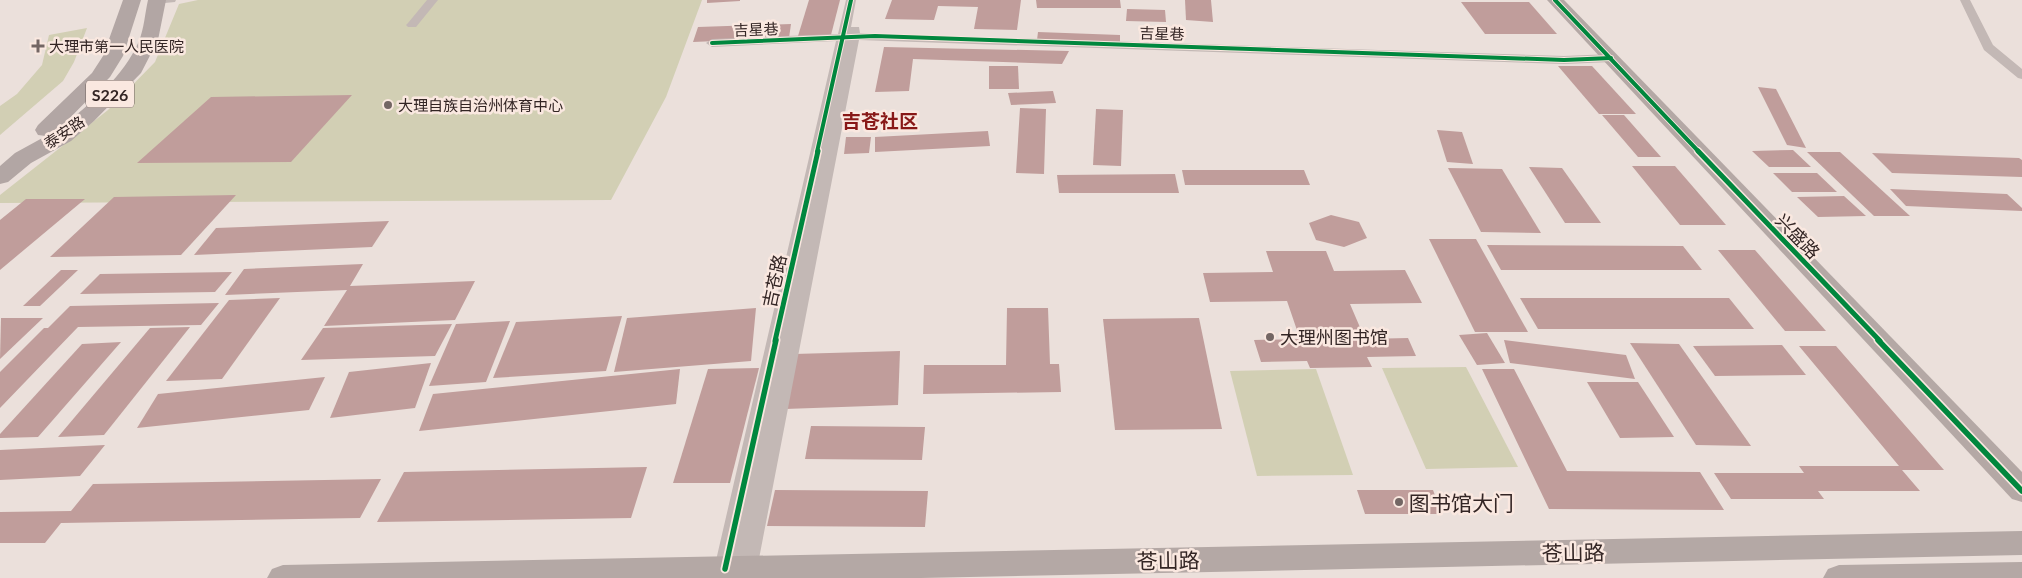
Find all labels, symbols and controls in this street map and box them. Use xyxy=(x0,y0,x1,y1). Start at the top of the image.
street label: 吉星巷 xyxy=(733,19,779,39)
street label: 吉星巷 xyxy=(1139,23,1185,43)
place label: 大理市第一人民医院 xyxy=(49,37,184,55)
marker: 大理市第一人民医院 xyxy=(31,39,45,53)
road number: S226 xyxy=(86,80,134,108)
place label: 大理自族自治州体育中心 xyxy=(398,96,563,114)
marker: 大理自族自治州体育中心 xyxy=(382,99,394,111)
district label: 吉苍社区 xyxy=(842,109,918,132)
street label: 泰安路 xyxy=(40,112,88,152)
street label: 兴盛路 xyxy=(1771,209,1825,263)
street label: 吉苍路 xyxy=(758,252,790,310)
place label: 大理州图书馆 xyxy=(1280,326,1388,348)
marker: 大理州图书馆 xyxy=(1264,331,1276,343)
place label: 图书馆大门 xyxy=(1409,490,1514,515)
marker: 图书馆大门 xyxy=(1393,496,1405,508)
street label: 苍山路 xyxy=(1541,539,1605,565)
street label: 苍山路 xyxy=(1136,547,1200,573)

